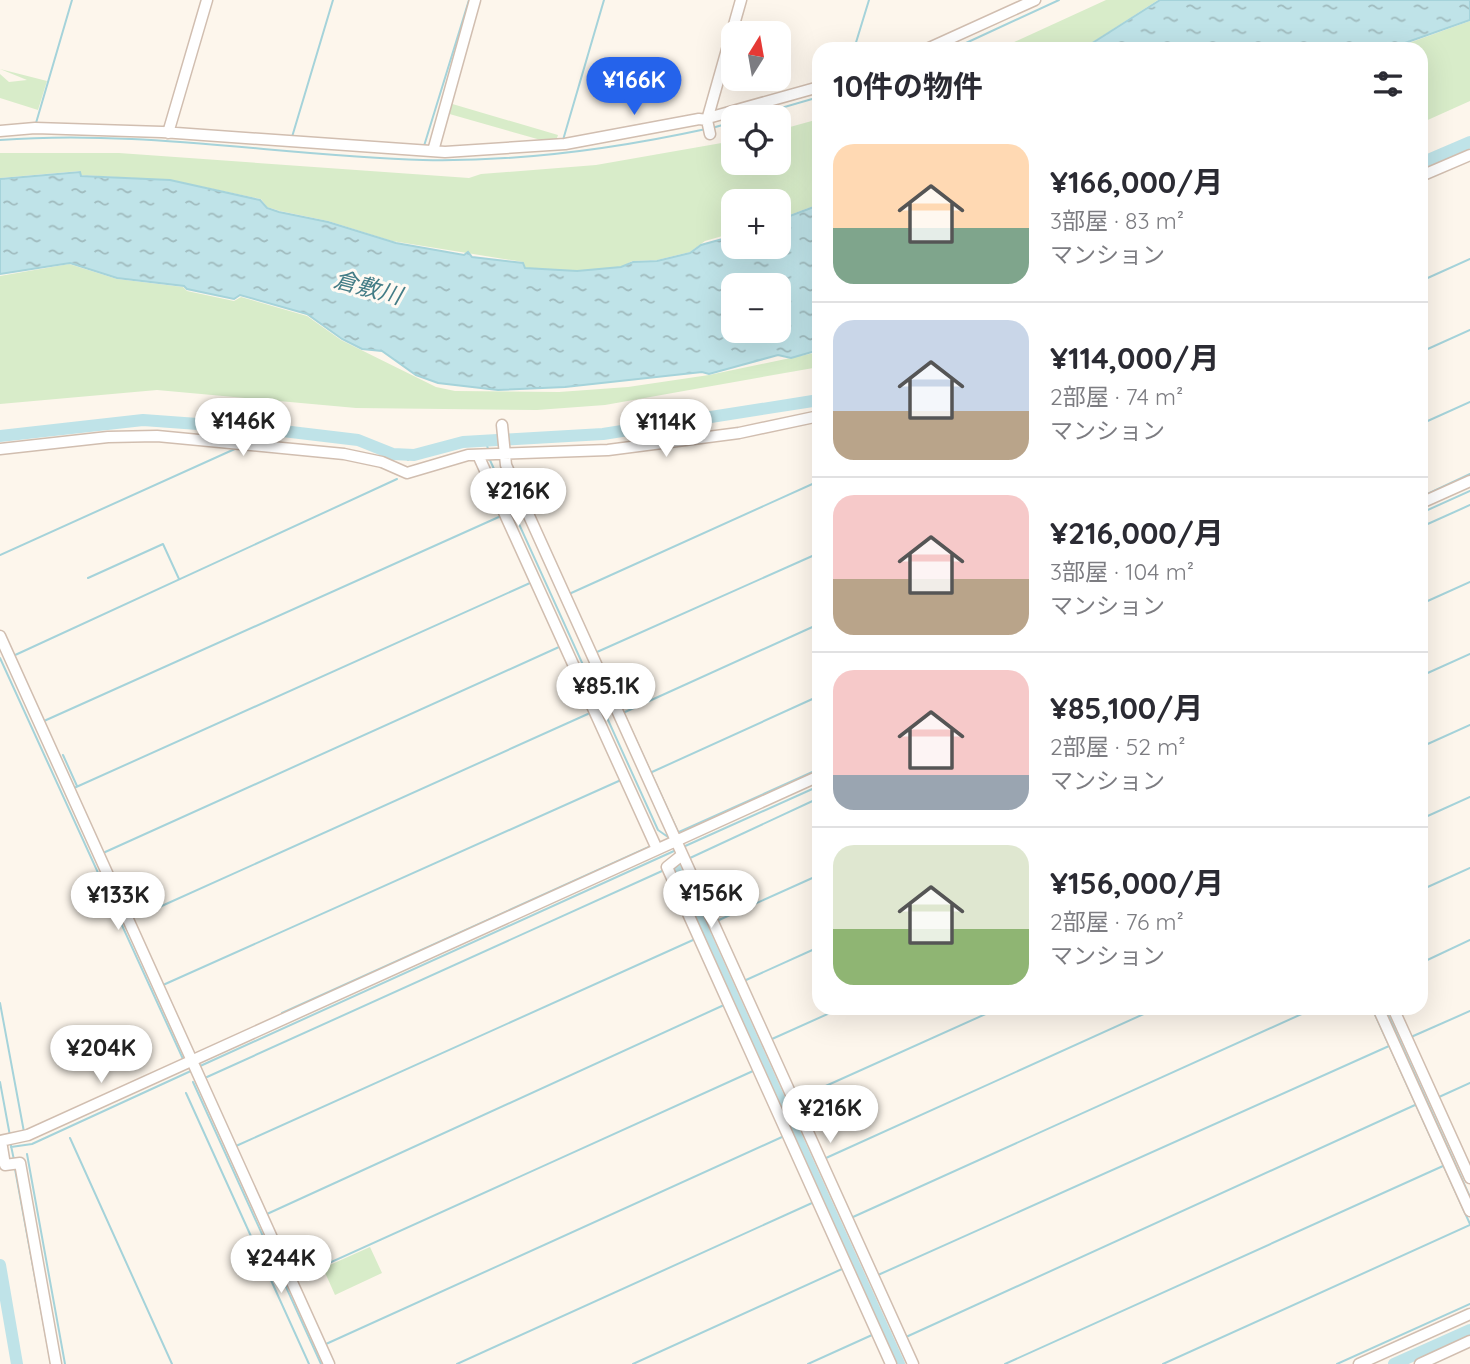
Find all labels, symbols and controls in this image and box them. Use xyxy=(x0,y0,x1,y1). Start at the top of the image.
north arrow xyxy=(721,21,791,91)
map controls xyxy=(721,21,791,343)
pin: ¥166K xyxy=(585,58,683,117)
text: ¥166K xyxy=(602,65,666,94)
icon: filters xyxy=(1369,65,1407,103)
text: 10件の物件 xyxy=(833,67,983,105)
button: locate xyxy=(721,105,791,175)
text: ¥166,000/月 xyxy=(1050,163,1223,201)
icon: home xyxy=(889,172,973,256)
button: + xyxy=(721,189,791,259)
text: 3部屋 · 83 m² xyxy=(1050,206,1184,235)
text: マンション xyxy=(1050,240,1165,269)
water label: 倉敷川 xyxy=(331,264,408,311)
button: − xyxy=(721,273,791,343)
text: ¥114,000/月 xyxy=(1050,339,1219,377)
icon: home xyxy=(889,348,973,432)
text: 2部屋 · 74 m² xyxy=(1050,382,1183,411)
pin: ¥146K xyxy=(194,398,292,458)
pin: ¥114K xyxy=(617,400,715,459)
text: ¥146K xyxy=(211,406,275,435)
text: ¥114K xyxy=(636,407,696,436)
text: マンション xyxy=(1050,416,1165,445)
pin: ¥216K xyxy=(469,468,567,528)
text: ¥216K xyxy=(486,476,550,505)
text: ¥216,000/月 xyxy=(1050,514,1224,552)
icon: home xyxy=(889,523,973,607)
text: 3部屋 · 104 m² xyxy=(1050,557,1194,586)
text: マンション xyxy=(1050,591,1165,620)
pin: ¥85.1K xyxy=(549,664,663,723)
text: ¥85.1K xyxy=(572,671,640,700)
text: ¥85,100/月 xyxy=(1050,689,1203,727)
icon: home xyxy=(889,698,973,782)
text: 2部屋 · 52 m² xyxy=(1050,732,1186,761)
text: マンション xyxy=(1050,766,1165,795)
text: ¥156,000/月 xyxy=(1050,864,1224,902)
pin: ¥156K xyxy=(662,870,760,930)
pin: ¥133K xyxy=(69,872,167,932)
icon: home xyxy=(889,873,973,957)
text: ¥156K xyxy=(679,878,743,907)
text: ¥133K xyxy=(87,880,149,909)
text: 2部屋 · 76 m² xyxy=(1050,907,1184,936)
text: マンション xyxy=(1050,941,1165,970)
pin: ¥204K xyxy=(52,1026,150,1085)
text: ¥204K xyxy=(66,1033,136,1062)
pin: ¥216K xyxy=(781,1086,879,1145)
text: ¥216K xyxy=(798,1093,862,1122)
pin: ¥244K xyxy=(232,1236,330,1295)
text: ¥244K xyxy=(247,1243,315,1272)

